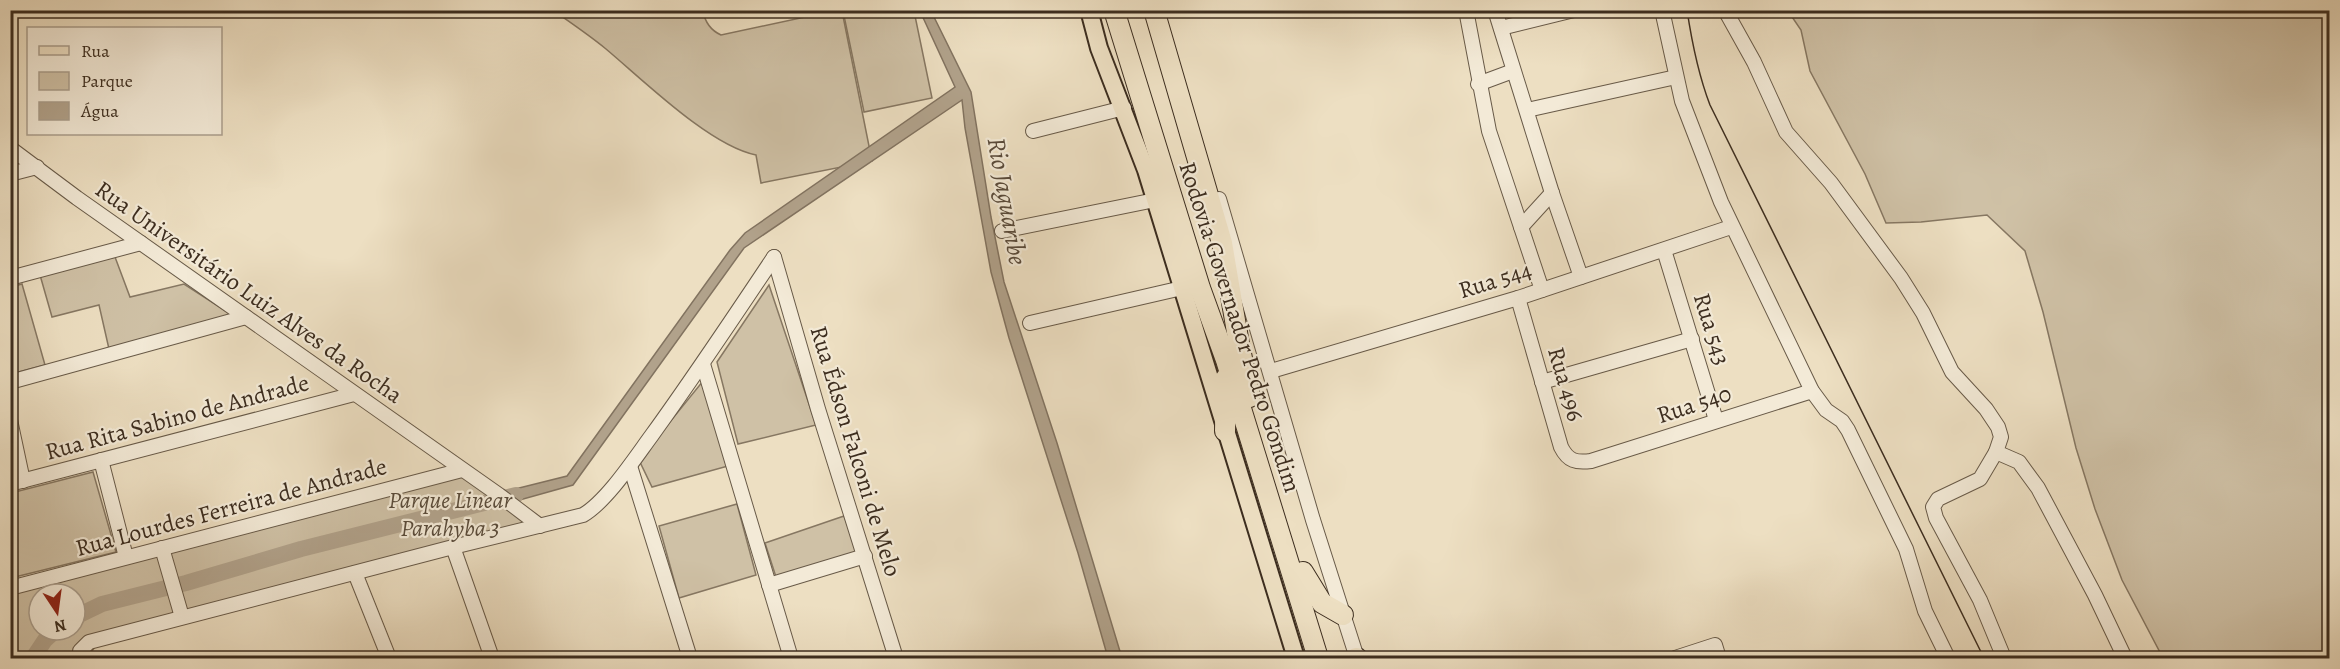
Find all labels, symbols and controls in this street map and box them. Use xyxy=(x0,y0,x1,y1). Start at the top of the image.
legend xyxy=(27,27,222,135)
text: Rua xyxy=(81,39,110,63)
text: Parque xyxy=(81,69,133,93)
text: Água xyxy=(80,99,119,123)
water label: Rio Jaguaribe xyxy=(979,134,1035,268)
street label: Rodovia Governador Pedro Gondim xyxy=(1171,158,1309,496)
street label: Rua Universitário Luiz Alves da Rocha xyxy=(89,173,410,411)
street label: Rua 544 xyxy=(1454,254,1536,306)
street label: Rua 543 xyxy=(1686,289,1738,369)
street label: Rua Édson Falconi de Melo xyxy=(803,322,909,580)
street label: Rua 496 xyxy=(1540,343,1592,425)
street label: Rua Rita Sabino de Andrade xyxy=(42,366,312,468)
street label: Rua 540 xyxy=(1653,377,1735,431)
street label: Rua Lourdes Ferreira de Andrade xyxy=(72,450,390,564)
park label: Parque Linear Parahyba 3 xyxy=(388,484,512,544)
north arrow xyxy=(27,582,87,642)
text: N xyxy=(52,614,68,638)

